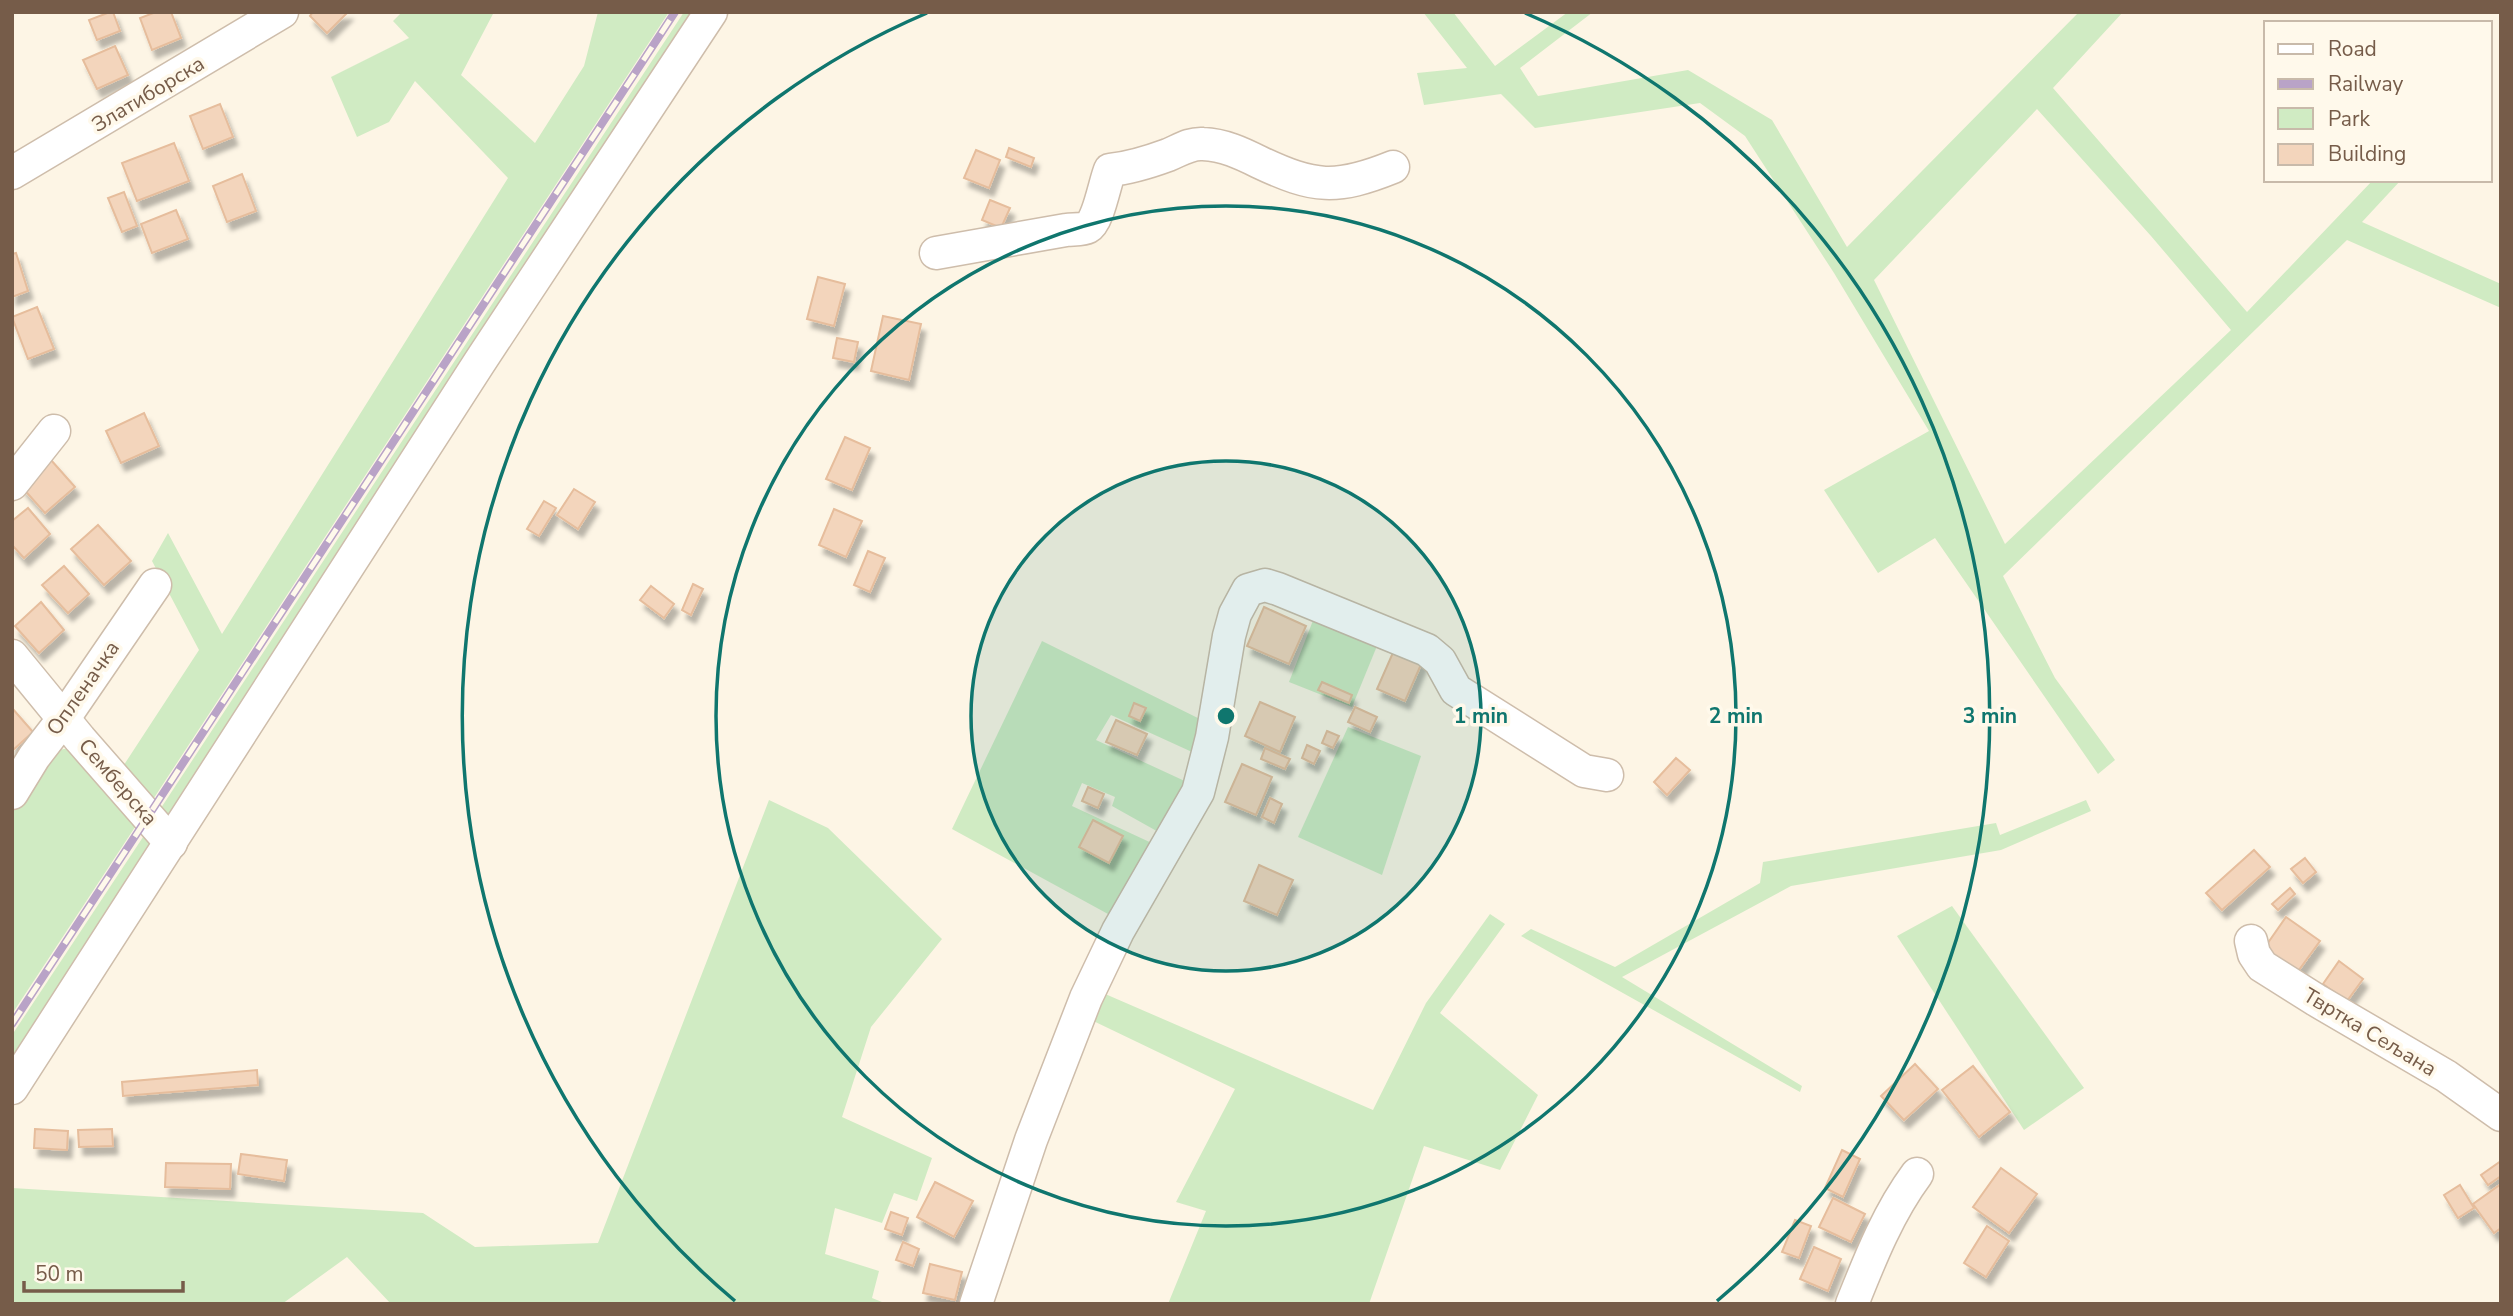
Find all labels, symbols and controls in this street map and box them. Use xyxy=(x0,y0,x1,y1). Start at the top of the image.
legend xyxy=(2264,21,2492,182)
text: Road xyxy=(2328,35,2377,63)
street label: Златиборска xyxy=(86,49,210,139)
text: Railway xyxy=(2328,70,2403,98)
text: Park xyxy=(2328,105,2370,133)
text: Building xyxy=(2328,140,2406,168)
street label: Опленачка xyxy=(40,635,126,741)
text: 1 min xyxy=(1454,702,1508,730)
text: 2 min xyxy=(1709,702,1763,730)
text: 3 min xyxy=(1963,702,2017,730)
centre of rings xyxy=(1214,704,1238,728)
street label: Семберска xyxy=(72,732,164,832)
street label: Твртка Сељана xyxy=(2298,981,2442,1083)
scale bar xyxy=(24,1250,184,1294)
text: 50 m xyxy=(35,1260,84,1288)

